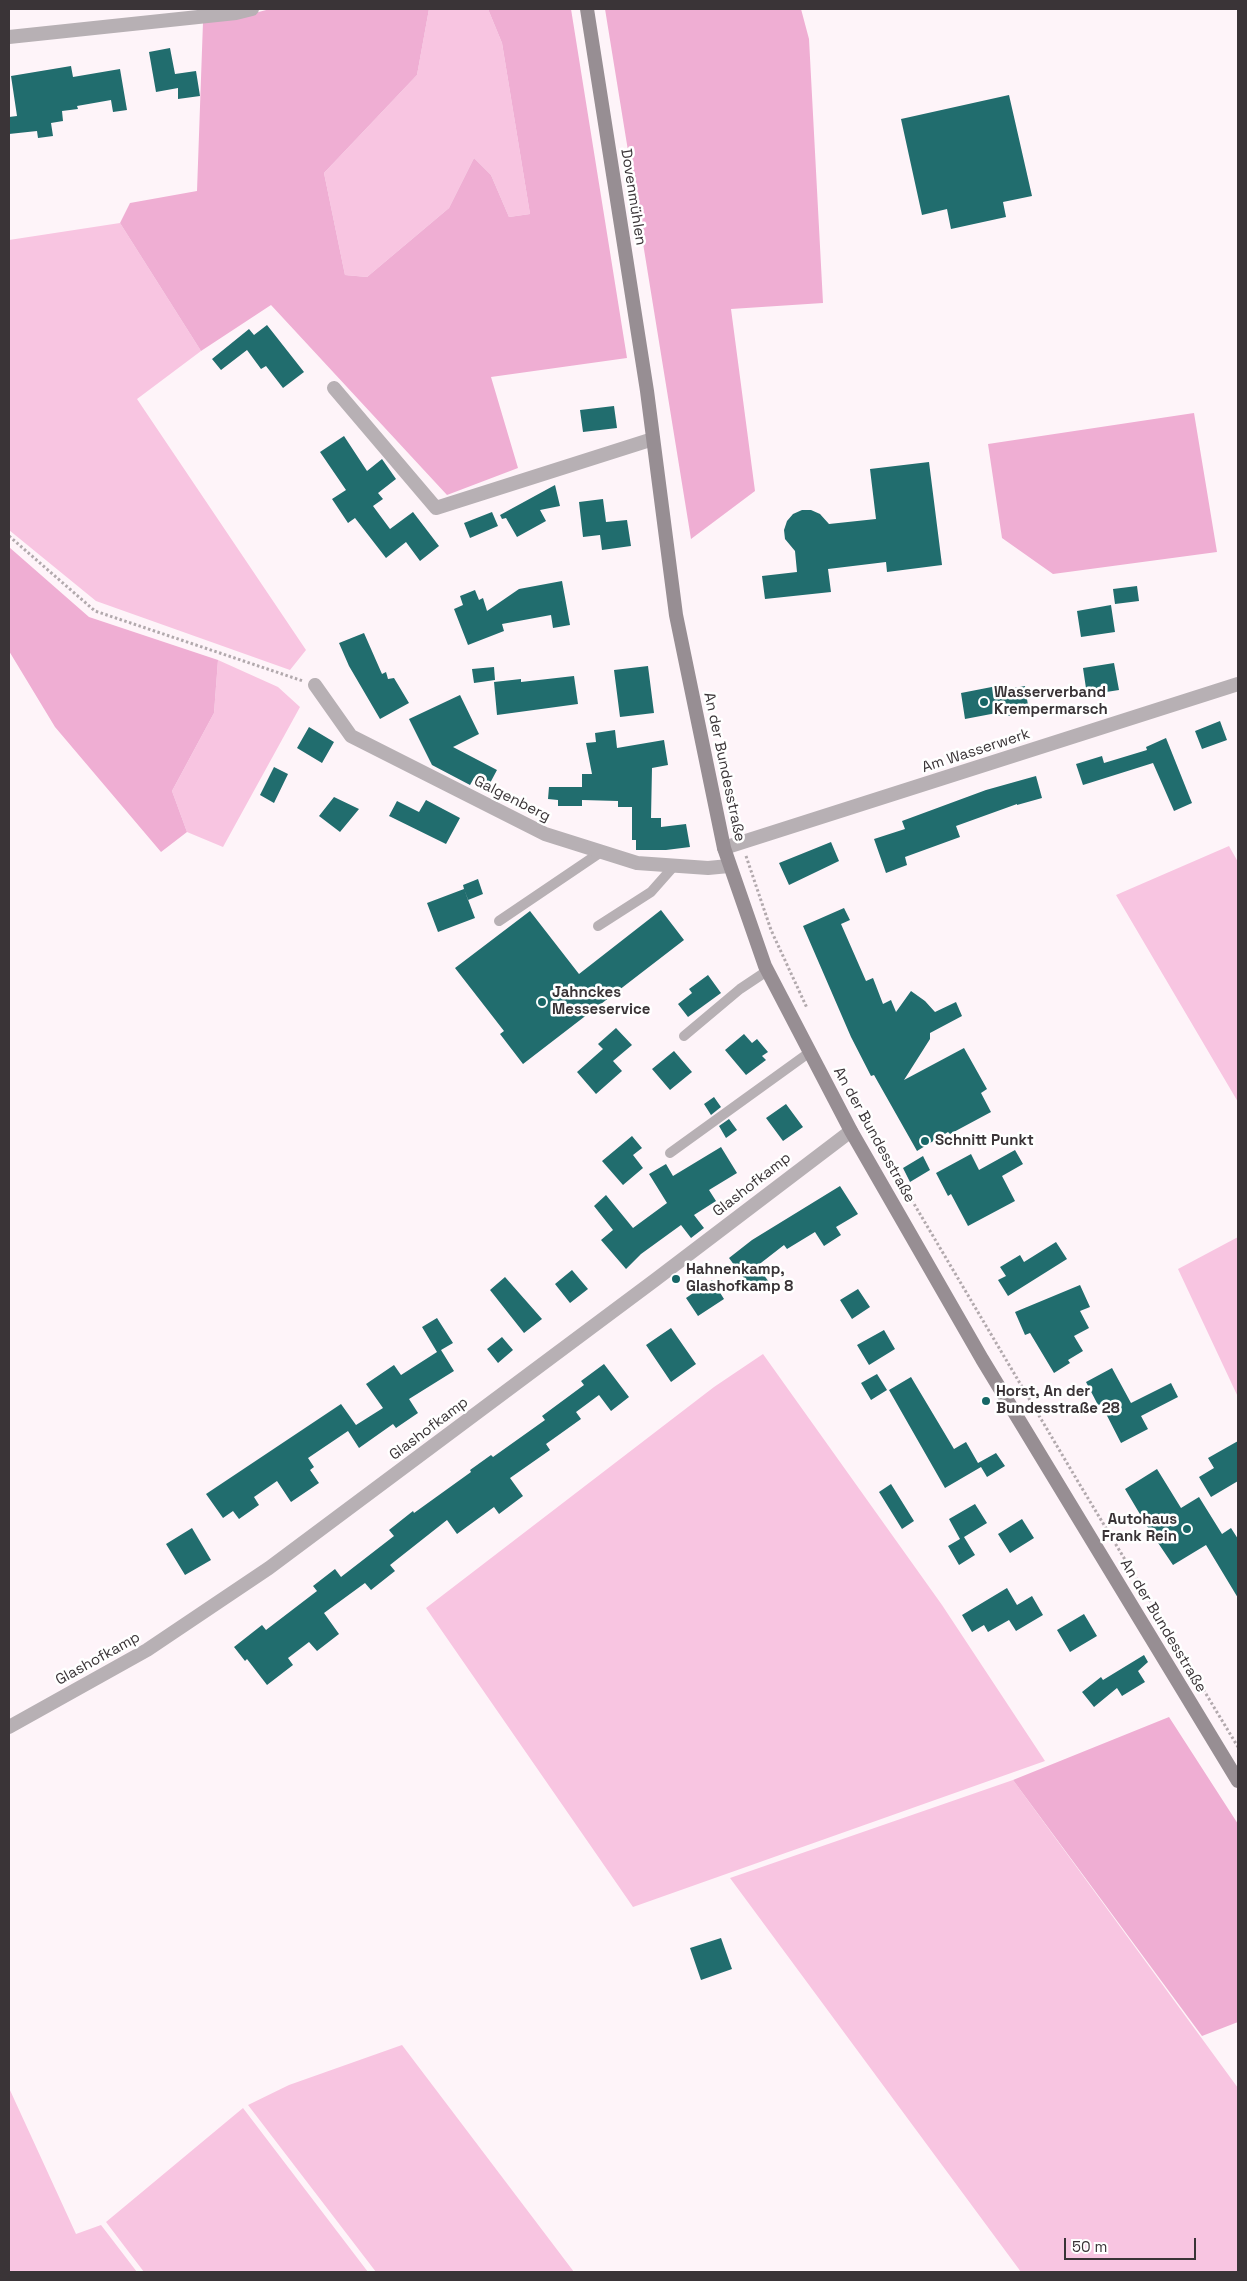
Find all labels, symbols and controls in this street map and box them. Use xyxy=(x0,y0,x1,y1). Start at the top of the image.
street label: Dovenmühlen xyxy=(616,147,650,247)
place label: Wasserverband Krempermarsch xyxy=(994,684,1108,719)
street label: An der Bundesstraße xyxy=(699,691,749,843)
marker: Wasserverband Krempermarsch xyxy=(978,696,990,708)
street label: Am Wasserwerk xyxy=(920,725,1032,777)
street label: Galgenberg xyxy=(471,772,553,826)
place label: Jahnckes Messeservice xyxy=(552,984,650,1019)
marker: Jahnckes Messeservice xyxy=(536,996,548,1008)
street label: An der Bundesstraße xyxy=(829,1064,919,1206)
place label: Schnitt Punkt xyxy=(935,1132,1034,1150)
marker: Schnitt Punkt xyxy=(919,1135,931,1147)
street label: Glashofkamp xyxy=(709,1149,795,1221)
place label: Hahnenkamp, Glashofkamp 8 xyxy=(686,1261,793,1296)
marker: Hahnenkamp, Glashofkamp 8 xyxy=(670,1273,682,1285)
place label: Horst, An der Bundesstraße 28 xyxy=(996,1383,1120,1418)
street label: Glashofkamp xyxy=(386,1394,472,1464)
marker: Horst, An der Bundesstraße 28 xyxy=(980,1395,992,1407)
place label: Autohaus Frank Rein xyxy=(1102,1511,1177,1546)
marker: Autohaus Frank Rein xyxy=(1181,1523,1193,1535)
street label: An der Bundesstraße xyxy=(1116,1556,1210,1696)
street label: Glashofkamp xyxy=(53,1628,143,1690)
scale bar xyxy=(1067,2228,1200,2260)
text: 50 m xyxy=(1072,2237,1107,2256)

